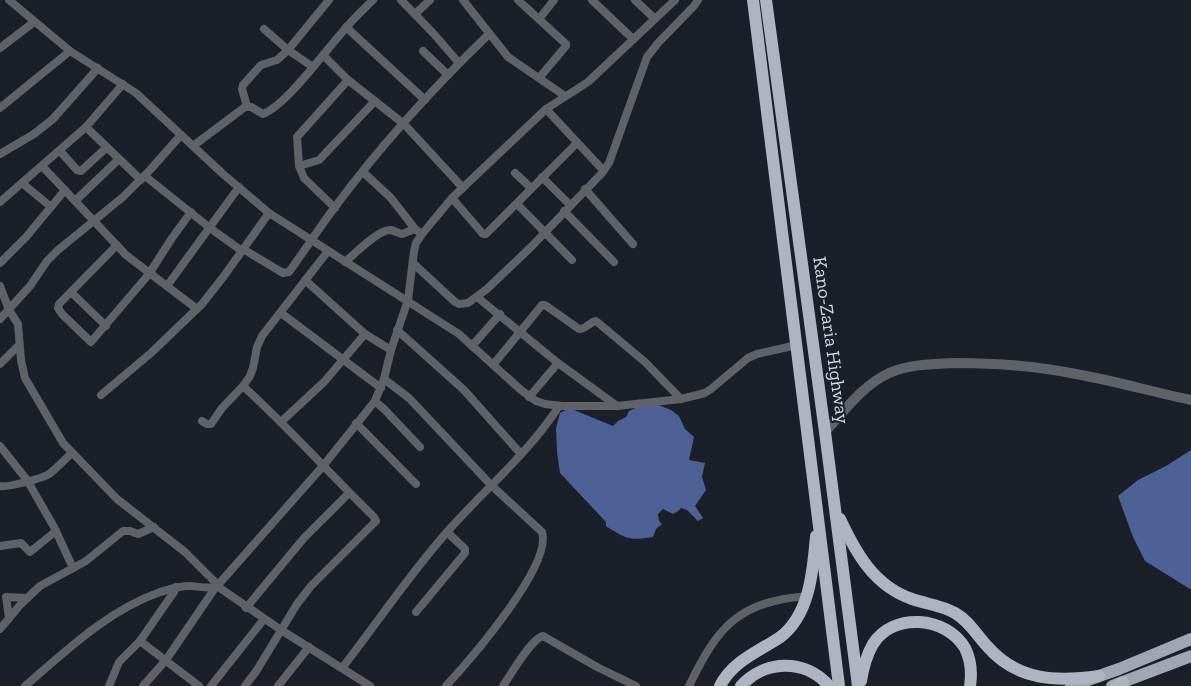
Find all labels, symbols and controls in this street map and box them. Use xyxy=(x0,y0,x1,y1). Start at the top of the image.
street label: Kano-Zaria Highway xyxy=(808,255,855,425)

